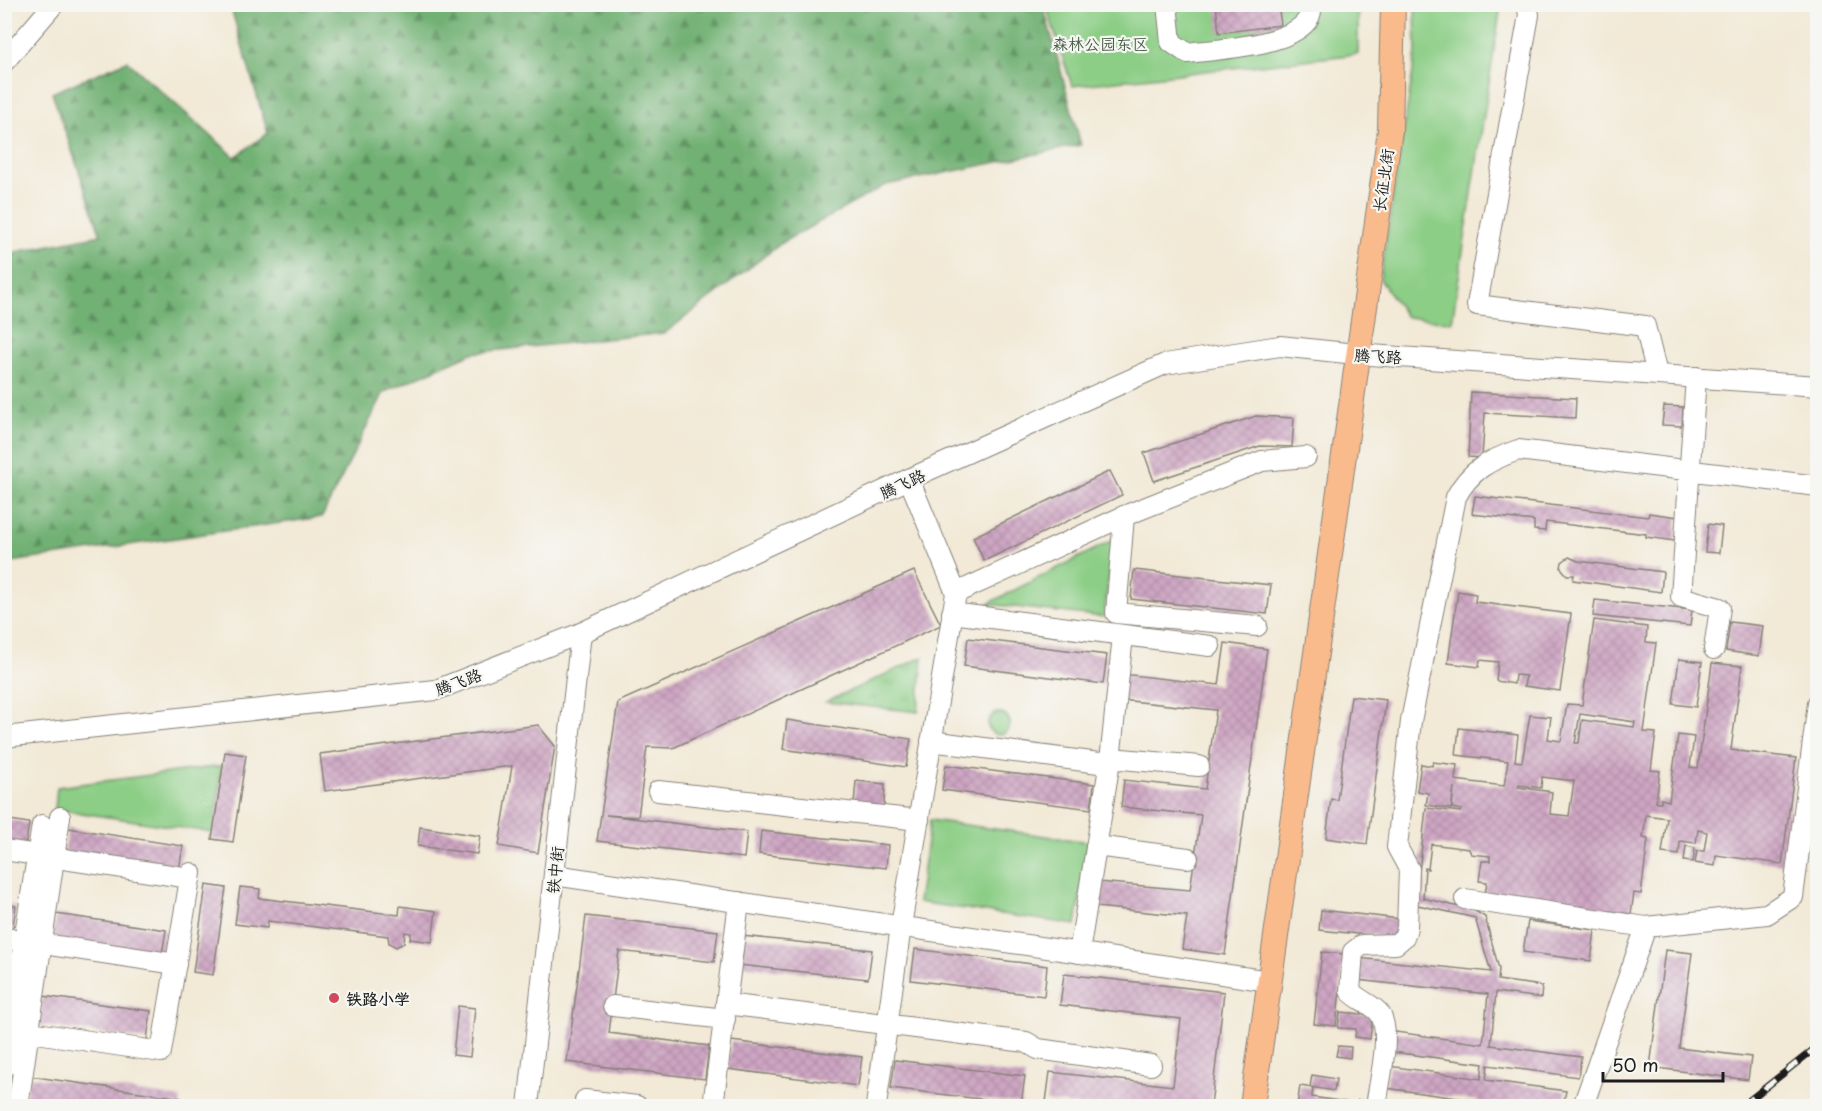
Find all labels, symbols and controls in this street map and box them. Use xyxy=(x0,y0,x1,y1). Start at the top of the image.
park label: 森林公园东区 xyxy=(1052,31,1148,55)
street label: 长征北街 xyxy=(1366,147,1398,213)
street label: 腾飞路 xyxy=(1353,342,1403,368)
street label: 腾飞路 xyxy=(875,462,929,504)
street label: 腾飞路 xyxy=(431,662,485,700)
street label: 铁中街 xyxy=(540,845,568,895)
place label: 铁路小学 xyxy=(346,986,410,1010)
marker: 铁路小学 xyxy=(327,991,341,1005)
scale bar xyxy=(1603,1045,1723,1083)
text: 50 m xyxy=(1612,1051,1659,1078)

